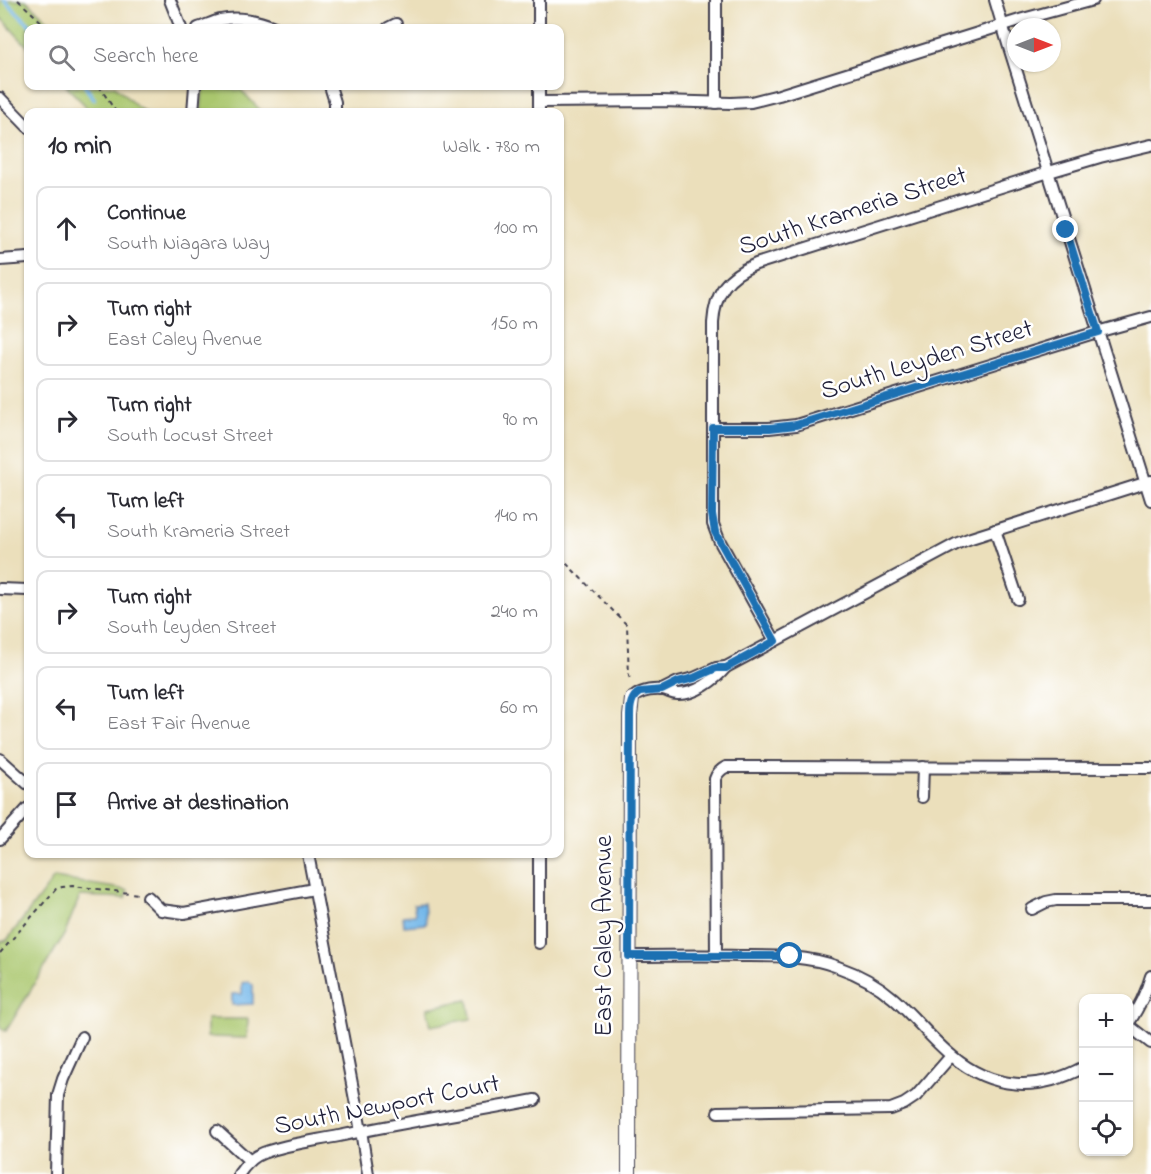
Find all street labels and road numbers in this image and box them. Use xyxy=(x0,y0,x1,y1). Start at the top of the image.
street label: South Krameria Street xyxy=(734,157,972,267)
street label: South Leyden Street xyxy=(816,311,1038,411)
street label: East Caley Avenue xyxy=(586,835,624,1037)
street label: South Newport Court xyxy=(271,1065,503,1147)

